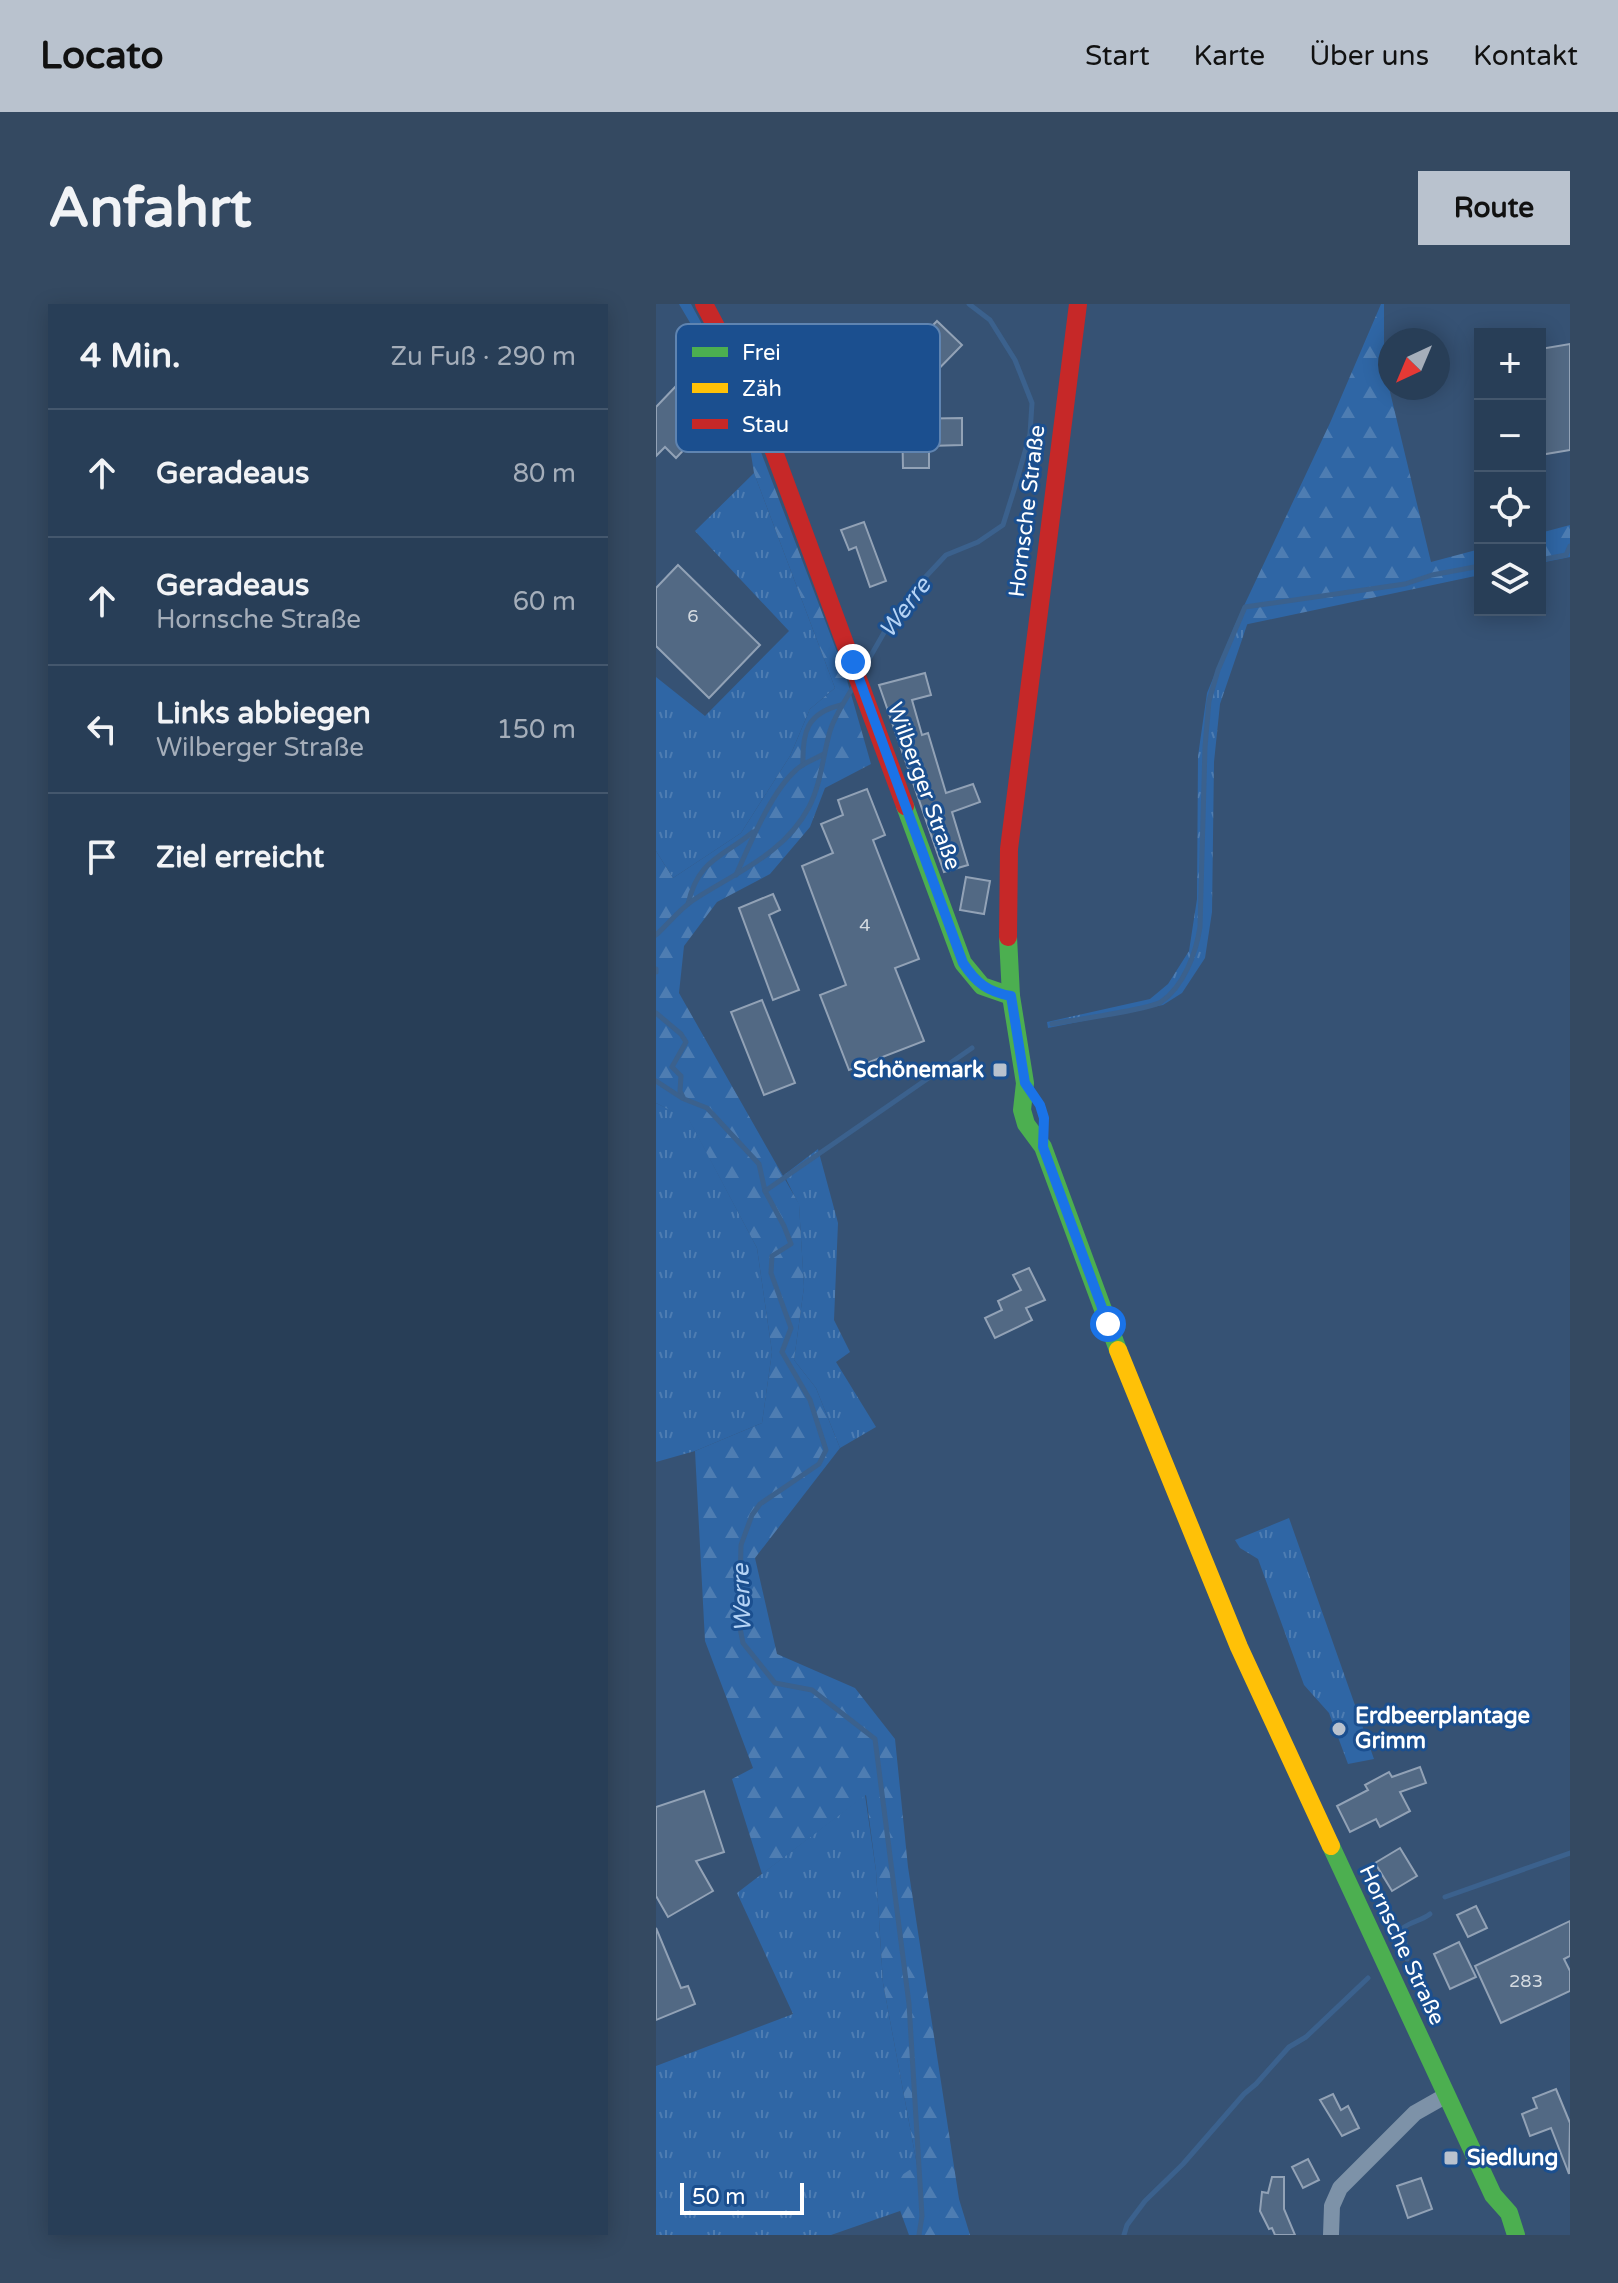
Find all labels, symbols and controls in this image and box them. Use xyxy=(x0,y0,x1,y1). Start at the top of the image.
text: Locato xyxy=(40,33,164,79)
text: Start xyxy=(1085,39,1150,73)
text: Karte xyxy=(1194,39,1265,73)
text: Über uns xyxy=(1309,39,1429,73)
text: Kontakt xyxy=(1473,39,1578,73)
button: Route xyxy=(1418,171,1570,245)
text: Anfahrt xyxy=(48,175,252,242)
legend xyxy=(676,324,940,452)
north arrow xyxy=(1378,328,1450,400)
map controls xyxy=(1474,328,1546,616)
button: + xyxy=(1474,328,1546,400)
text: 4 Min. xyxy=(80,336,181,377)
text: Frei xyxy=(742,340,781,366)
text: Zu Fuß · 290 m xyxy=(390,341,576,372)
text: Zäh xyxy=(742,376,782,402)
button: − xyxy=(1474,400,1546,472)
text: Stau xyxy=(742,412,789,438)
street label: Hornsche Straße xyxy=(1004,423,1050,599)
icon: ahead xyxy=(80,451,124,495)
text: Geradeaus xyxy=(156,455,309,492)
text: 80 m xyxy=(513,458,576,489)
button: locate xyxy=(1474,472,1546,544)
button: layers xyxy=(1474,544,1546,616)
text: Geradeaus xyxy=(156,567,309,604)
water label: Werre xyxy=(873,571,938,644)
icon: ahead xyxy=(80,579,124,623)
text: 60 m xyxy=(513,586,576,617)
text: Hornsche Straße xyxy=(156,604,361,635)
house number: 6 xyxy=(687,605,699,627)
route end xyxy=(835,644,871,680)
text: Links abbiegen xyxy=(156,695,371,732)
street label: Wilberger Straße xyxy=(882,699,966,873)
icon: left xyxy=(80,707,124,751)
text: 150 m xyxy=(496,714,576,745)
text: Wilberger Straße xyxy=(156,732,364,763)
icon: arrive xyxy=(80,835,124,879)
text: Ziel erreicht xyxy=(156,839,324,876)
house number: 4 xyxy=(859,914,871,936)
place label: Schönemark xyxy=(853,1057,984,1083)
marker: Schönemark xyxy=(991,1061,1009,1079)
route start xyxy=(1090,1306,1126,1342)
water label: Werre xyxy=(726,1562,758,1633)
place label: Erdbeerplantage Grimm xyxy=(1355,1703,1530,1754)
marker: Erdbeerplantage Grimm xyxy=(1330,1720,1348,1738)
street label: Hornsche Straße xyxy=(1354,1861,1450,2029)
house number: 283 xyxy=(1509,1970,1543,1992)
place label: Siedlung xyxy=(1467,2145,1558,2171)
marker: Siedlung xyxy=(1442,2149,1460,2167)
scale bar xyxy=(680,2179,804,2215)
text: 50 m xyxy=(692,2184,746,2210)

